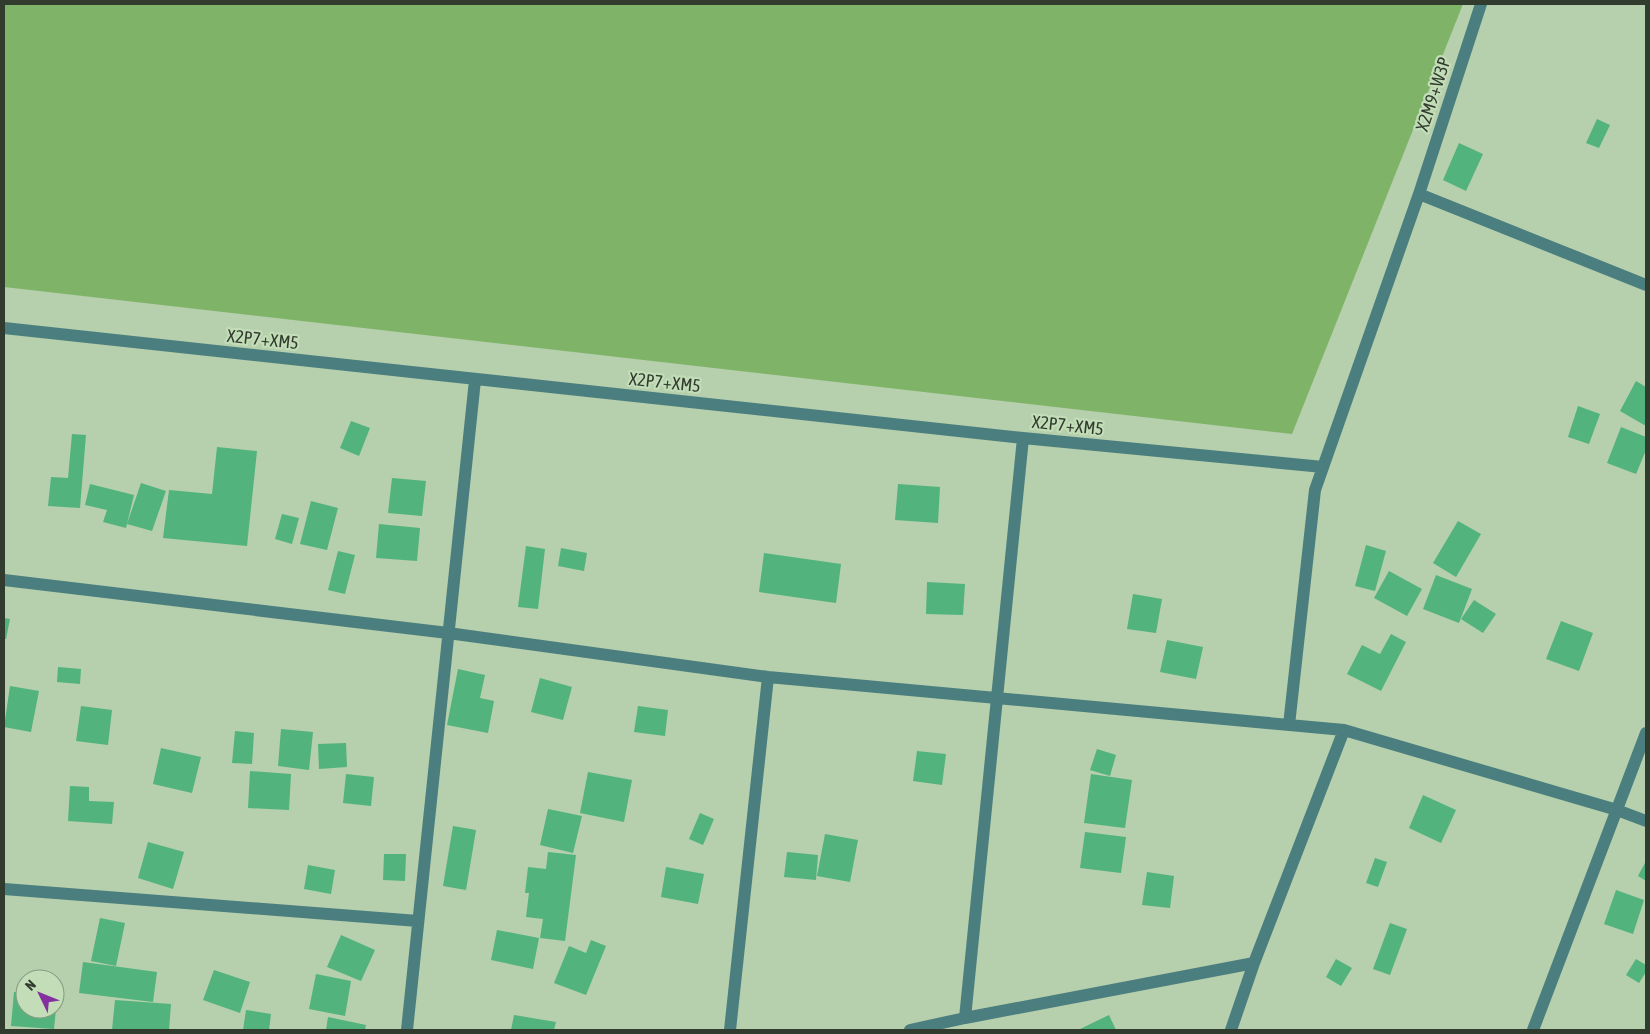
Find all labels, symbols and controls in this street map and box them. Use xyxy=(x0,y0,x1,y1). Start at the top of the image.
street label: X2M9+W3P xyxy=(1411,54,1455,134)
street label: X2P7+XM5 xyxy=(226,325,300,353)
street label: X2P7+XM5 xyxy=(628,368,702,396)
street label: X2P7+XM5 xyxy=(1031,411,1105,439)
north arrow xyxy=(15,969,65,1019)
text: N xyxy=(22,977,39,994)

